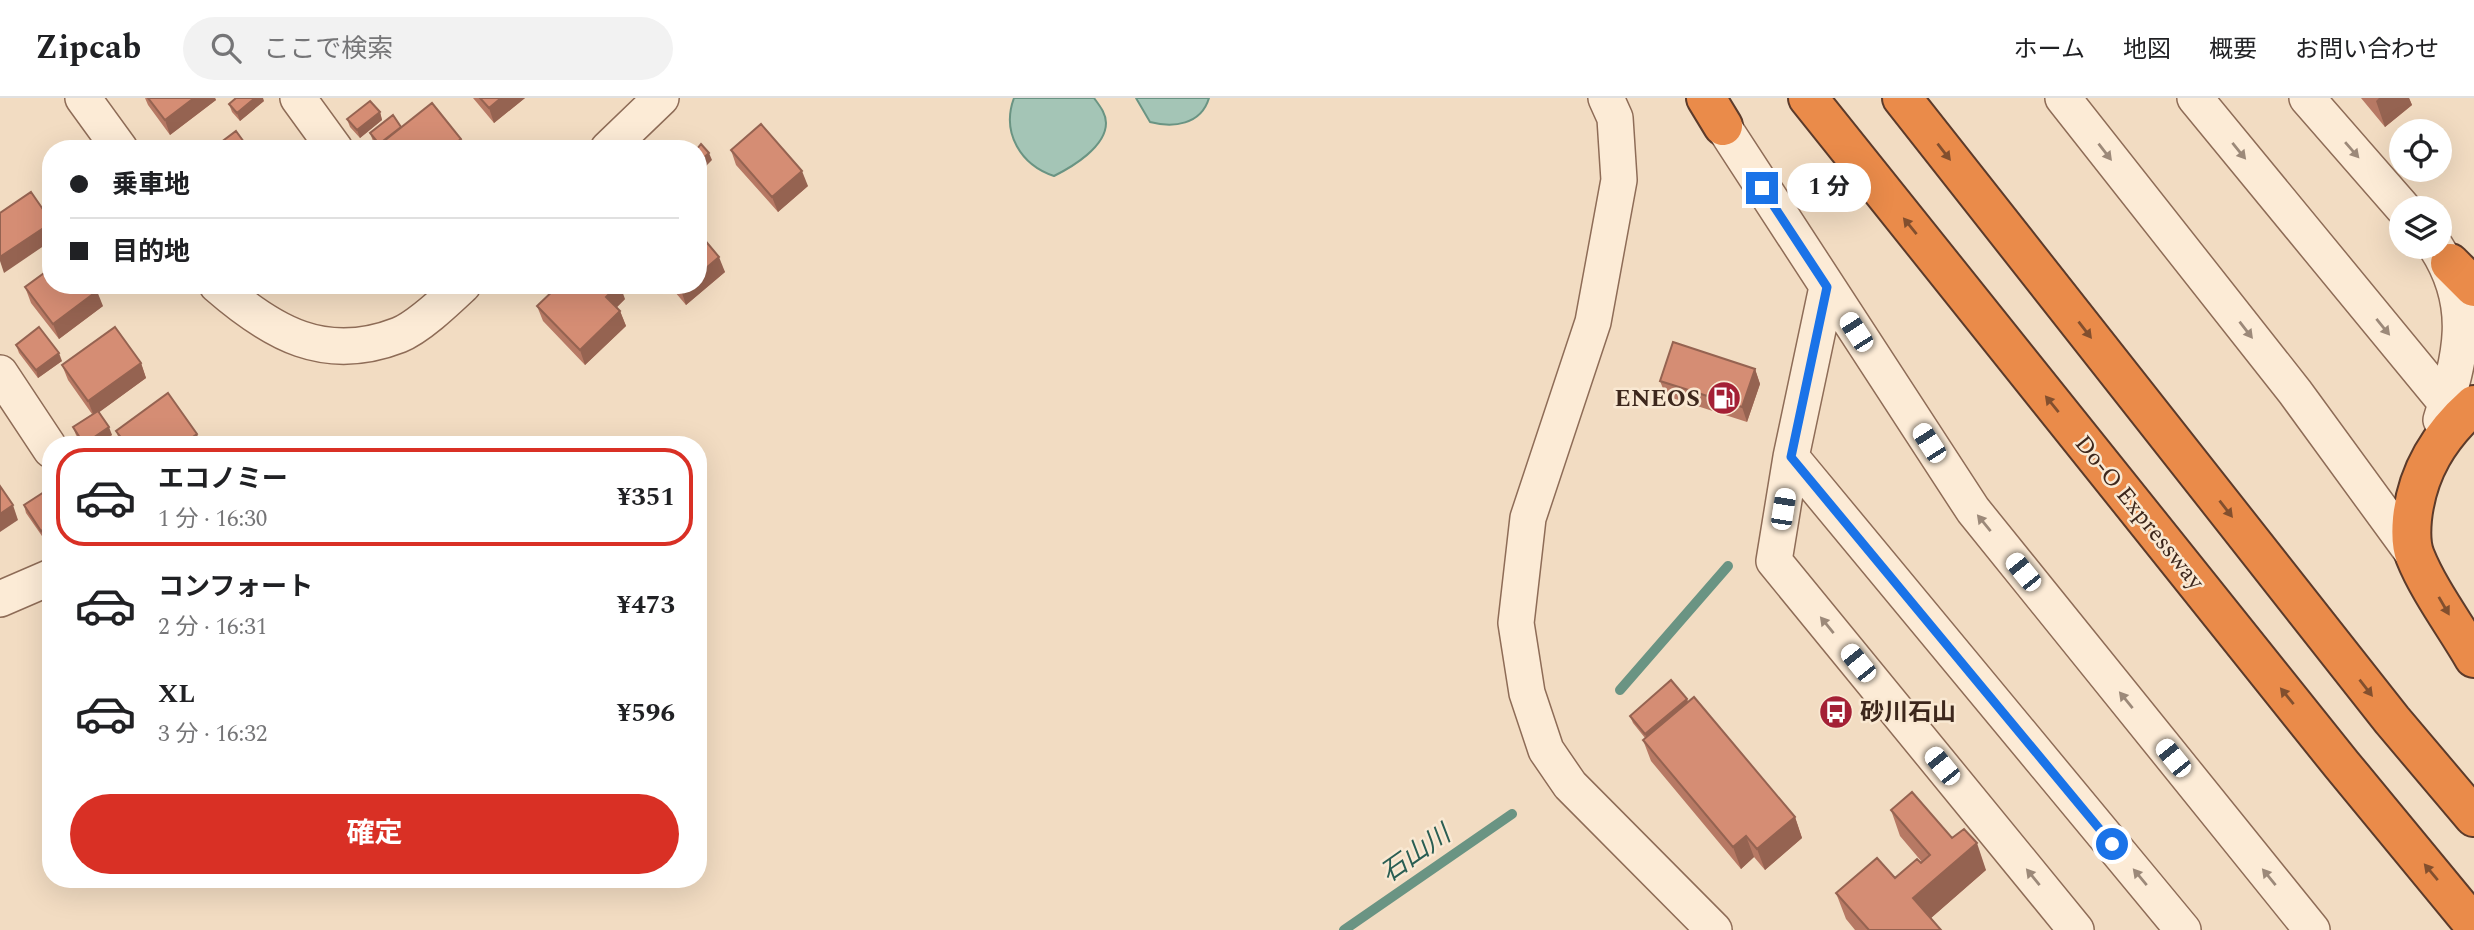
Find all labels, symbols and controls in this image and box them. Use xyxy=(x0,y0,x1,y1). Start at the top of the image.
search box xyxy=(183,17,673,80)
text: Zipcab xyxy=(35,23,141,73)
icon: search xyxy=(207,29,245,67)
text: ここで検索 xyxy=(263,29,393,69)
text: ホーム xyxy=(2014,32,2085,68)
text: 地図 xyxy=(2123,32,2171,68)
text: 概要 xyxy=(2209,32,2257,68)
text: お問い合わせ xyxy=(2295,32,2439,68)
map controls xyxy=(2389,119,2452,259)
button: locate xyxy=(2389,119,2452,182)
one-way arrow xyxy=(2344,141,2359,158)
one-way arrow xyxy=(1937,142,1952,160)
one-way arrow xyxy=(2097,142,2112,160)
one-way arrow xyxy=(2231,142,2246,159)
callout: 1 分 xyxy=(1786,164,1870,212)
text: 乗車地 xyxy=(112,165,190,205)
text: 1 分 xyxy=(1808,170,1850,205)
route end xyxy=(1746,172,1778,204)
button: layers xyxy=(2389,196,2452,259)
one-way arrow xyxy=(1903,217,1918,235)
text: 目的地 xyxy=(112,232,190,272)
car xyxy=(1836,309,1877,355)
one-way arrow xyxy=(2375,318,2390,335)
one-way arrow xyxy=(2238,321,2253,339)
one-way arrow xyxy=(2077,322,2092,339)
fuel station icon: ENEOS xyxy=(1705,379,1743,417)
place label: ENEOS xyxy=(1615,381,1700,417)
one-way arrow xyxy=(2045,395,2060,413)
car xyxy=(1909,420,1950,466)
street label: Do-O Expressway xyxy=(2065,427,2214,599)
text: エコノミー xyxy=(158,459,288,499)
icon: car xyxy=(74,466,137,529)
text: ¥351 xyxy=(617,477,675,517)
car xyxy=(1770,487,1797,531)
one-way arrow xyxy=(2218,500,2233,518)
text: 1 分 · 16:30 xyxy=(158,502,267,537)
one-way arrow xyxy=(1976,514,1991,532)
car xyxy=(2002,549,2045,595)
text: コンフォート xyxy=(158,567,313,607)
icon: car xyxy=(74,574,137,637)
text: ¥473 xyxy=(617,585,675,625)
one-way arrow xyxy=(2438,597,2450,616)
text: 2 分 · 16:31 xyxy=(158,610,267,645)
one-way arrow xyxy=(1820,617,1835,634)
car xyxy=(1837,640,1880,686)
text: XL xyxy=(158,674,195,714)
one-way arrow xyxy=(2359,679,2373,697)
icon: car xyxy=(74,682,137,745)
one-way arrow xyxy=(2279,687,2294,705)
one-way arrow xyxy=(2119,691,2134,709)
text: ¥596 xyxy=(617,693,675,733)
bus stop icon: 砂川石山 xyxy=(1817,693,1855,731)
place label: 砂川石山 xyxy=(1860,695,1956,731)
text: 3 分 · 16:32 xyxy=(158,717,267,752)
car xyxy=(2152,735,2195,781)
car xyxy=(1921,743,1964,789)
button: 確定 xyxy=(70,794,679,874)
water label: 石山川 xyxy=(1372,813,1461,893)
route start xyxy=(2096,828,2128,860)
one-way arrow xyxy=(2423,863,2438,881)
one-way arrow xyxy=(2026,869,2041,886)
one-way arrow xyxy=(2132,869,2147,887)
one-way arrow xyxy=(2262,869,2277,886)

